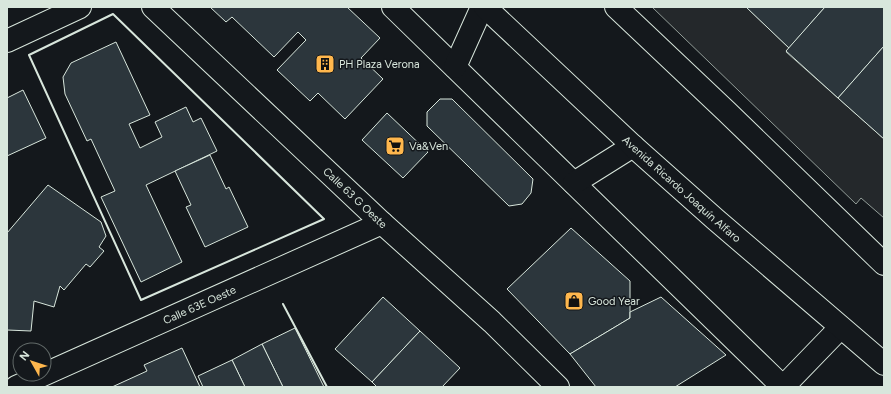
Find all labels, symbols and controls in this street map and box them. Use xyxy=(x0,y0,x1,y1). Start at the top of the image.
building icon: PH Plaza Verona xyxy=(314,53,336,75)
place label: PH Plaza Verona xyxy=(339,58,420,71)
street label: Avenida Ricardo Joaquín Alfaro xyxy=(620,133,744,245)
supermarket icon: Va&Ven xyxy=(384,135,406,157)
place label: Va&Ven xyxy=(409,140,448,153)
street label: Calle 63 G Oeste xyxy=(321,165,390,231)
street label: Calle 63E Oeste xyxy=(161,283,238,327)
shop icon: Good Year xyxy=(563,290,585,312)
place label: Good Year xyxy=(588,295,640,308)
north arrow xyxy=(12,342,52,382)
text: N xyxy=(17,349,32,363)

